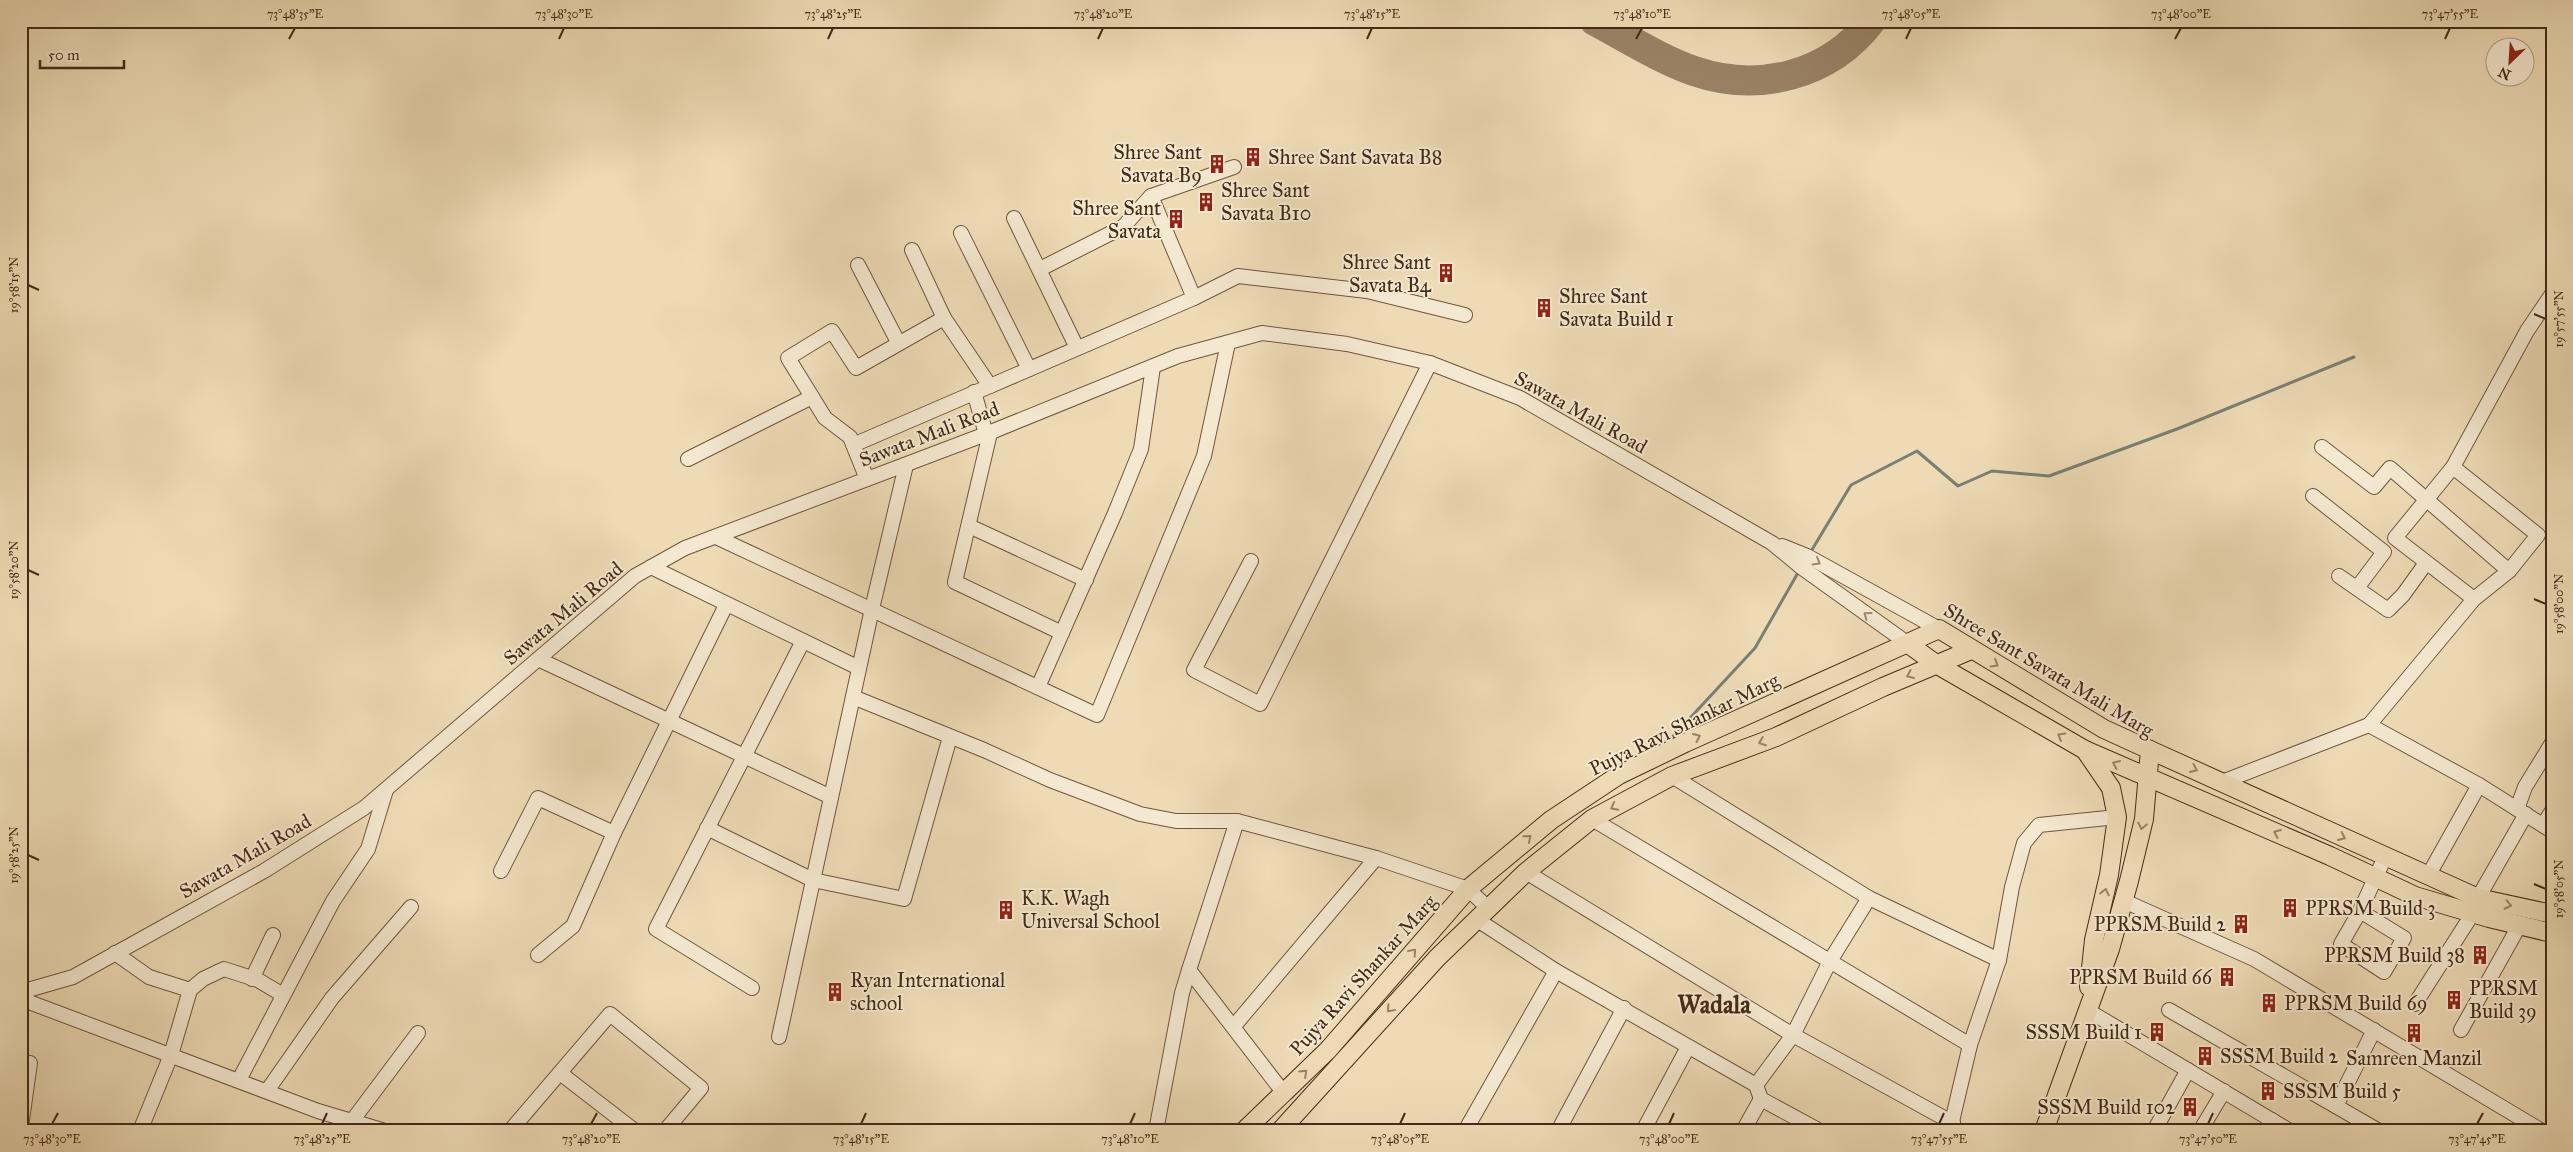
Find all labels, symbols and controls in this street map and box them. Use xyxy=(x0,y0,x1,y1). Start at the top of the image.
text: 73°48'35"E xyxy=(267,7,323,21)
text: 73°48'30"E xyxy=(535,7,593,21)
text: 73°48'25"E xyxy=(804,7,862,21)
text: 73°48'20"E xyxy=(1074,7,1133,21)
text: 73°48'15"E xyxy=(1344,7,1400,21)
text: 73°48'10"E xyxy=(1613,7,1671,21)
text: 73°48'05"E xyxy=(1882,7,1941,21)
text: 73°48'00"E xyxy=(2151,7,2211,21)
text: 73°47'55"E xyxy=(2422,7,2479,21)
scale bar xyxy=(40,38,124,70)
north arrow xyxy=(2486,38,2536,88)
text: 50 m xyxy=(48,46,80,64)
text: N xyxy=(2496,63,2514,84)
place label: Shree Sant Savata B9 xyxy=(1113,140,1202,187)
place label: Shree Sant Savata B8 xyxy=(1268,145,1442,169)
building icon: Shree Sant Savata B8 xyxy=(1242,146,1264,168)
building icon: Shree Sant Savata B9 xyxy=(1206,153,1228,175)
place label: Shree Sant Savata B10 xyxy=(1221,178,1311,225)
building icon: Shree Sant Savata B10 xyxy=(1195,191,1217,213)
place label: Shree Sant Savata xyxy=(1072,196,1162,243)
building icon: Shree Sant Savata xyxy=(1165,208,1187,230)
place label: Shree Sant Savata B4 xyxy=(1342,250,1432,297)
text: 19°58'15"N xyxy=(7,257,21,313)
building icon: Shree Sant Savata B4 xyxy=(1435,262,1457,284)
place label: Shree Sant Savata Build 1 xyxy=(1559,284,1674,331)
text: 19°57'55"N xyxy=(2552,290,2566,348)
building icon: Shree Sant Savata Build 1 xyxy=(1533,297,1555,319)
street label: Sawata Mali Road xyxy=(1510,366,1652,458)
street label: Sawata Mali Road xyxy=(856,396,1002,472)
text: 19°58'20"N xyxy=(7,540,21,600)
one-way arrow xyxy=(1812,555,1821,565)
street label: Sawata Mali Road xyxy=(499,556,627,670)
text: 19°58'00"N xyxy=(2552,574,2566,634)
street label: Shree Sant Savata Mali Marg xyxy=(1939,598,2159,743)
one-way arrow xyxy=(1863,612,1873,621)
one-way arrow xyxy=(1989,658,1998,668)
street label: Pujya Ravi Shankar Marg xyxy=(1585,667,1784,781)
one-way arrow xyxy=(1906,669,1915,680)
one-way arrow xyxy=(2057,732,2066,742)
one-way arrow xyxy=(1692,733,1701,744)
one-way arrow xyxy=(1758,736,1767,746)
one-way arrow xyxy=(2112,759,2121,770)
one-way arrow xyxy=(2189,763,2198,774)
one-way arrow xyxy=(1610,801,1619,811)
street label: Sawata Mali Road xyxy=(175,809,315,903)
one-way arrow xyxy=(2137,821,2148,830)
text: 19°58'25"N xyxy=(7,826,21,884)
one-way arrow xyxy=(2273,829,2282,839)
one-way arrow xyxy=(2337,830,2346,841)
one-way arrow xyxy=(1523,835,1532,844)
text: 19°58'05"N xyxy=(2552,860,2566,918)
place label: K.K. Wagh Universal School xyxy=(1021,886,1160,933)
one-way arrow xyxy=(2099,888,2110,897)
street label: Pujya Ravi Shankar Marg xyxy=(1284,889,1443,1061)
place label: PPRSM Build 3 xyxy=(2305,896,2435,920)
building icon: PPRSM Build 3 xyxy=(2279,897,2301,919)
building icon: K.K. Wagh Universal School xyxy=(995,899,1017,921)
one-way arrow xyxy=(2504,899,2513,910)
place label: PPRSM Build 2 xyxy=(2094,912,2226,936)
building icon: PPRSM Build 2 xyxy=(2230,913,2252,935)
place label: PPRSM Build 38 xyxy=(2324,943,2465,967)
building icon: PPRSM Build 38 xyxy=(2469,944,2491,966)
one-way arrow xyxy=(1408,949,1417,958)
place label: PPRSM Build 66 xyxy=(2069,965,2213,989)
building icon: PPRSM Build 66 xyxy=(2216,966,2238,988)
place label: Ryan International school xyxy=(850,968,1006,1015)
place label: PPRSM Build 39 xyxy=(2469,976,2538,1023)
building icon: Ryan International school xyxy=(824,981,846,1003)
district label: Wadala xyxy=(1677,989,1751,1020)
building icon: PPRSM Build 39 xyxy=(2443,989,2465,1011)
place label: PPRSM Build 69 xyxy=(2284,991,2427,1015)
building icon: PPRSM Build 69 xyxy=(2258,992,2280,1014)
one-way arrow xyxy=(1387,1004,1396,1013)
place label: SSSM Build 1 xyxy=(2026,1020,2142,1044)
building icon: SSSM Build 1 xyxy=(2146,1021,2168,1043)
building icon: Samreen Manzil xyxy=(2403,1022,2425,1044)
place label: SSSM Build 2 xyxy=(2220,1044,2339,1068)
building icon: SSSM Build 2 xyxy=(2194,1045,2216,1067)
place label: Samreen Manzil xyxy=(2346,1046,2483,1070)
one-way arrow xyxy=(1299,1070,1308,1079)
place label: SSSM Build 5 xyxy=(2283,1079,2401,1103)
building icon: SSSM Build 5 xyxy=(2257,1080,2279,1102)
place label: SSSM Build 102 xyxy=(2037,1095,2175,1119)
building icon: SSSM Build 102 xyxy=(2179,1096,2201,1118)
text: 73°48'30"E xyxy=(23,1132,81,1146)
text: 73°48'25"E xyxy=(293,1132,351,1146)
text: 73°48'20"E xyxy=(562,1132,621,1146)
text: 73°48'15"E xyxy=(833,1132,889,1146)
text: 73°48'10"E xyxy=(1101,1132,1159,1146)
text: 73°48'05"E xyxy=(1371,1132,1430,1146)
text: 73°48'00"E xyxy=(1639,1132,1699,1146)
text: 73°47'55"E xyxy=(1911,1132,1968,1146)
text: 73°47'50"E xyxy=(2179,1132,2237,1146)
text: 73°47'45"E xyxy=(2448,1132,2506,1146)

